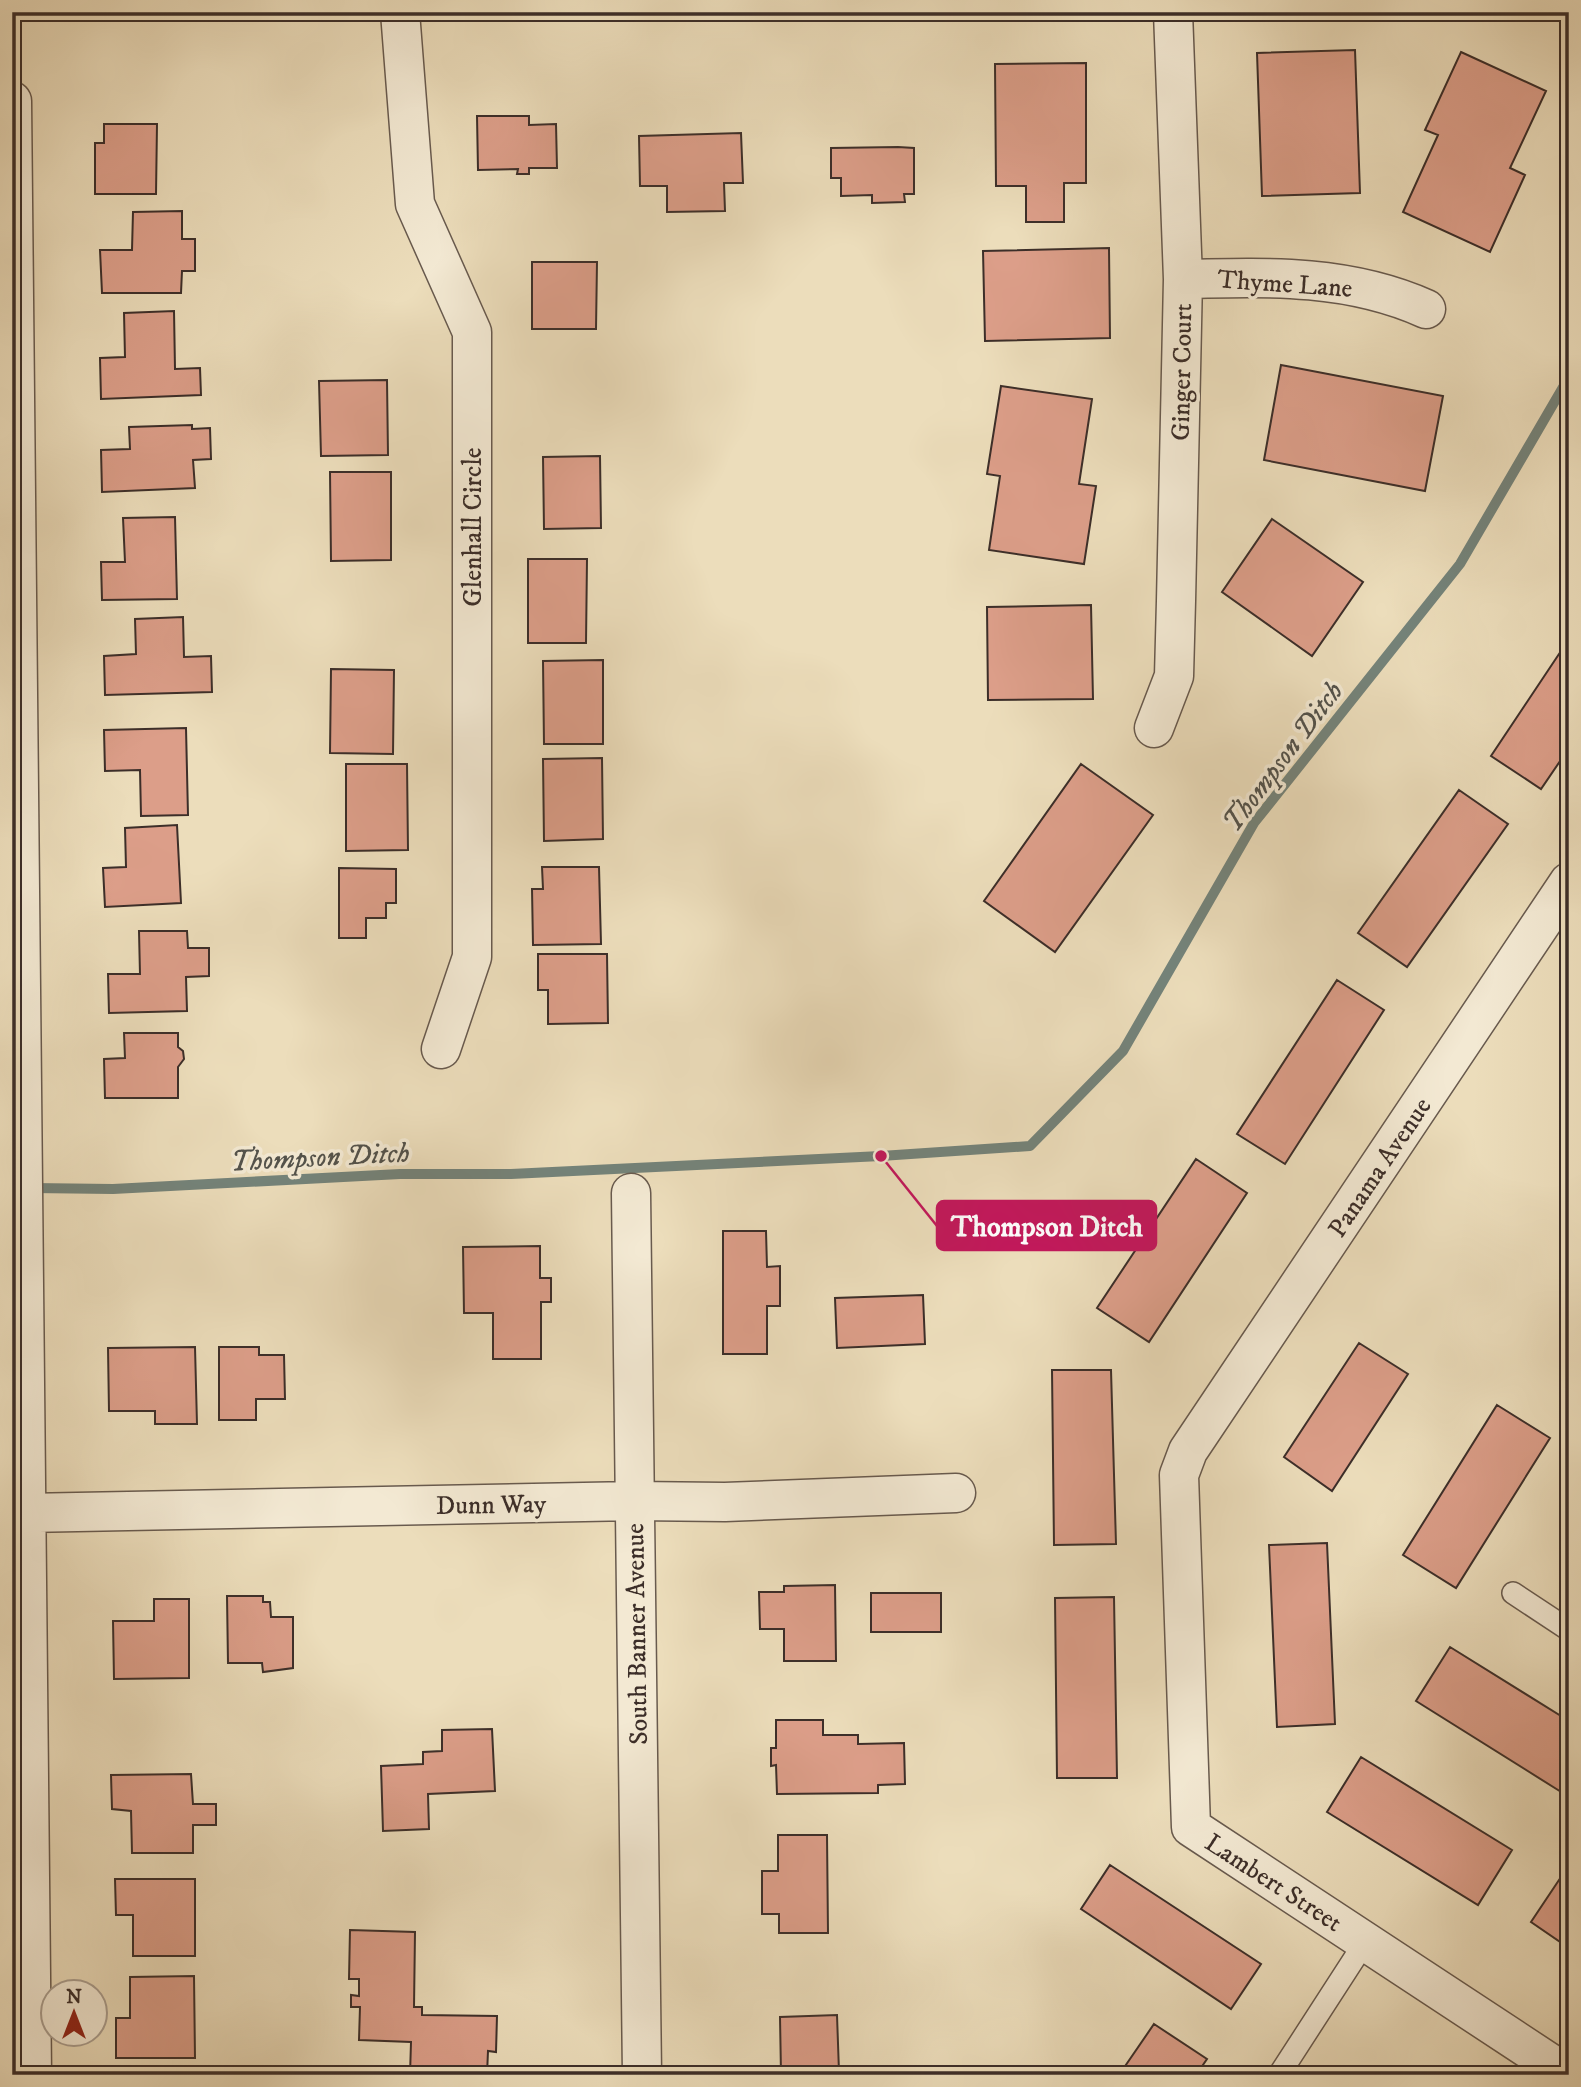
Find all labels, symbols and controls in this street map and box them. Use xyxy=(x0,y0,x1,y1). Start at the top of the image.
street label: Thyme Lane xyxy=(1216,263,1354,306)
street label: Ginger Court xyxy=(1165,303,1200,441)
street label: Glenhall Circle xyxy=(457,447,490,607)
water label: Thompson Ditch xyxy=(1215,675,1351,839)
street label: Panama Avenue xyxy=(1321,1092,1439,1244)
water label: Thompson Ditch xyxy=(230,1135,410,1180)
callout: Thompson Ditch xyxy=(937,1201,1156,1250)
text: Thompson Ditch xyxy=(950,1210,1143,1245)
street label: Dunn Way xyxy=(436,1488,547,1523)
street label: South Banner Avenue xyxy=(619,1523,656,1745)
street label: Lambert Street xyxy=(1198,1827,1348,1940)
north arrow xyxy=(38,1979,108,2048)
text: N xyxy=(66,1986,82,2009)

